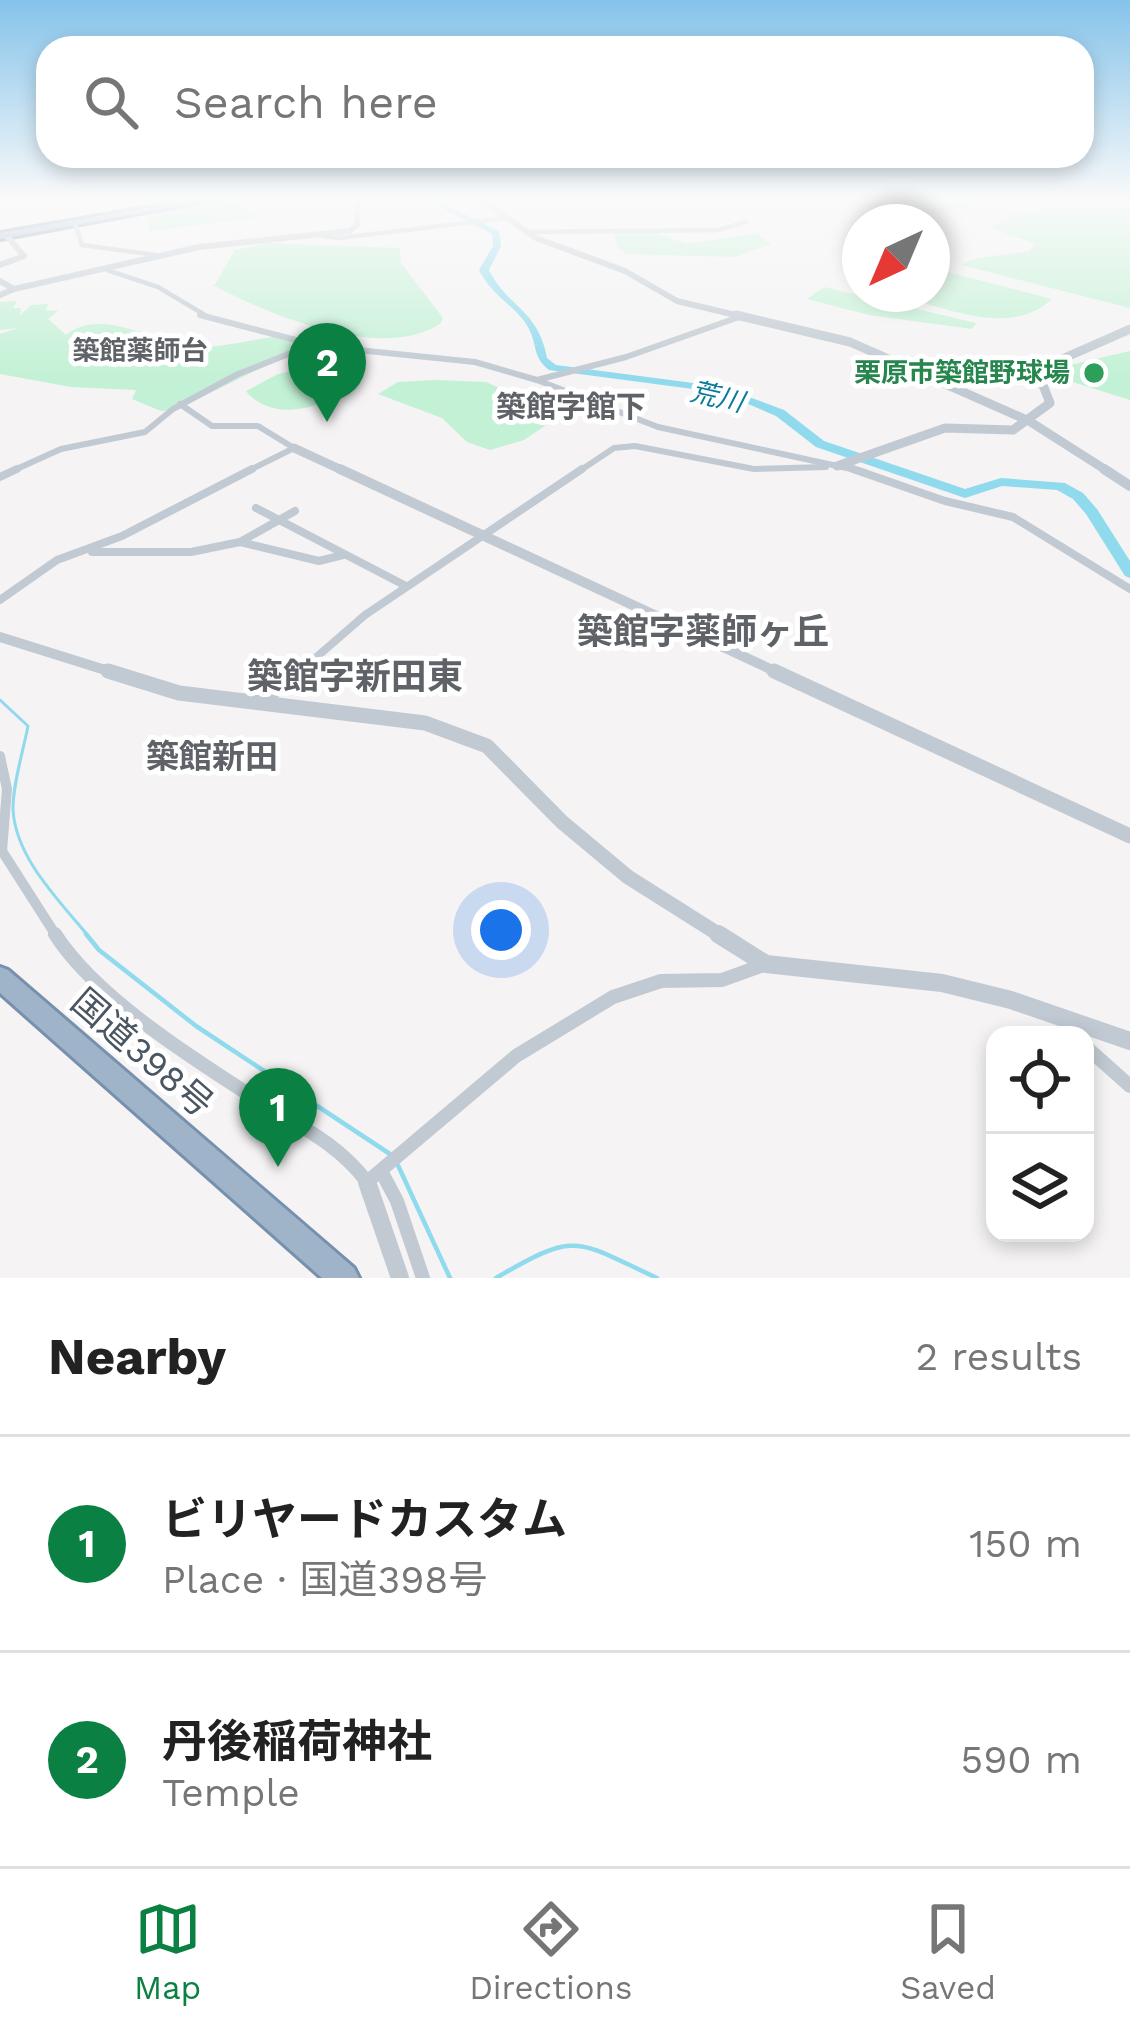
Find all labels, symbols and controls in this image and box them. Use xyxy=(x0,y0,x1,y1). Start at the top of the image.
search box xyxy=(36,36,1094,168)
icon: search xyxy=(78,69,144,135)
text: Search here xyxy=(174,76,438,129)
north arrow xyxy=(842,204,950,312)
pin: 2 xyxy=(288,323,366,422)
district label: 築館薬師台 xyxy=(73,335,208,367)
place label: 栗原市築館野球場 xyxy=(854,357,1070,389)
marker: 栗原市築館野球場 xyxy=(1081,360,1107,386)
water label: 荒川 xyxy=(687,375,750,419)
district label: 築館字館下 xyxy=(496,389,646,424)
district label: 築館字薬師ヶ丘 xyxy=(577,611,829,653)
district label: 築館字新田東 xyxy=(247,656,463,698)
district label: 築館新田 xyxy=(146,737,278,776)
your location xyxy=(471,900,531,960)
street label: 国道398号 xyxy=(63,980,221,1126)
map controls xyxy=(986,1026,1094,1242)
button: locate xyxy=(986,1026,1094,1134)
pin: 1 xyxy=(239,1068,317,1167)
button: layers xyxy=(986,1134,1094,1242)
text: Nearby xyxy=(48,1327,226,1386)
text: 2 results xyxy=(916,1334,1082,1379)
text: ビリヤードカスタム xyxy=(162,1493,567,1546)
text: 1 xyxy=(79,1521,95,1566)
text: 150 m xyxy=(969,1521,1082,1566)
text: Place · 国道398号 xyxy=(162,1557,487,1602)
text: 丹後稲荷神社 xyxy=(162,1715,432,1768)
text: 2 xyxy=(75,1737,99,1782)
text: 590 m xyxy=(961,1737,1082,1782)
text: Temple xyxy=(162,1770,300,1815)
tab: Map xyxy=(134,1896,201,2007)
tab: Directions xyxy=(469,1896,632,2007)
tab: Saved xyxy=(900,1896,996,2007)

